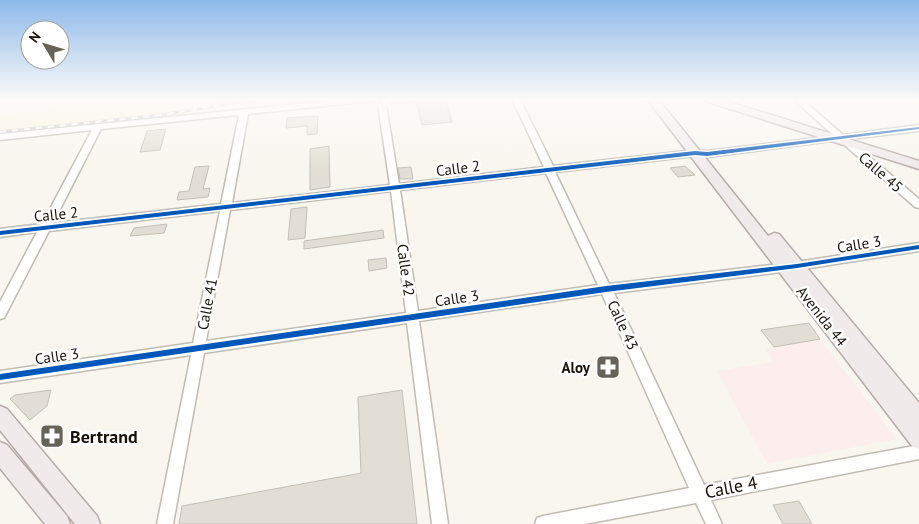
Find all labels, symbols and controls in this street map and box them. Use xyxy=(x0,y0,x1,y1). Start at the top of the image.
north arrow xyxy=(20,20,70,70)
text: N xyxy=(25,28,45,46)
street label: Calle 45 xyxy=(855,148,907,196)
street label: Calle 2 xyxy=(435,156,481,180)
street label: Calle 2 xyxy=(33,202,79,226)
street label: Calle 3 xyxy=(836,231,882,257)
street label: Calle 42 xyxy=(393,243,419,297)
street label: Calle 41 xyxy=(193,276,221,332)
street label: Avenida 44 xyxy=(793,282,851,350)
street label: Calle 3 xyxy=(434,286,480,310)
street label: Calle 43 xyxy=(603,297,643,353)
street label: Calle 3 xyxy=(34,344,80,368)
pharmacy icon: Aloy xyxy=(595,354,621,380)
place label: Aloy xyxy=(561,358,591,377)
pharmacy icon: Bertrand xyxy=(39,423,65,449)
place label: Bertrand xyxy=(70,425,138,448)
street label: Calle 4 xyxy=(703,471,759,503)

